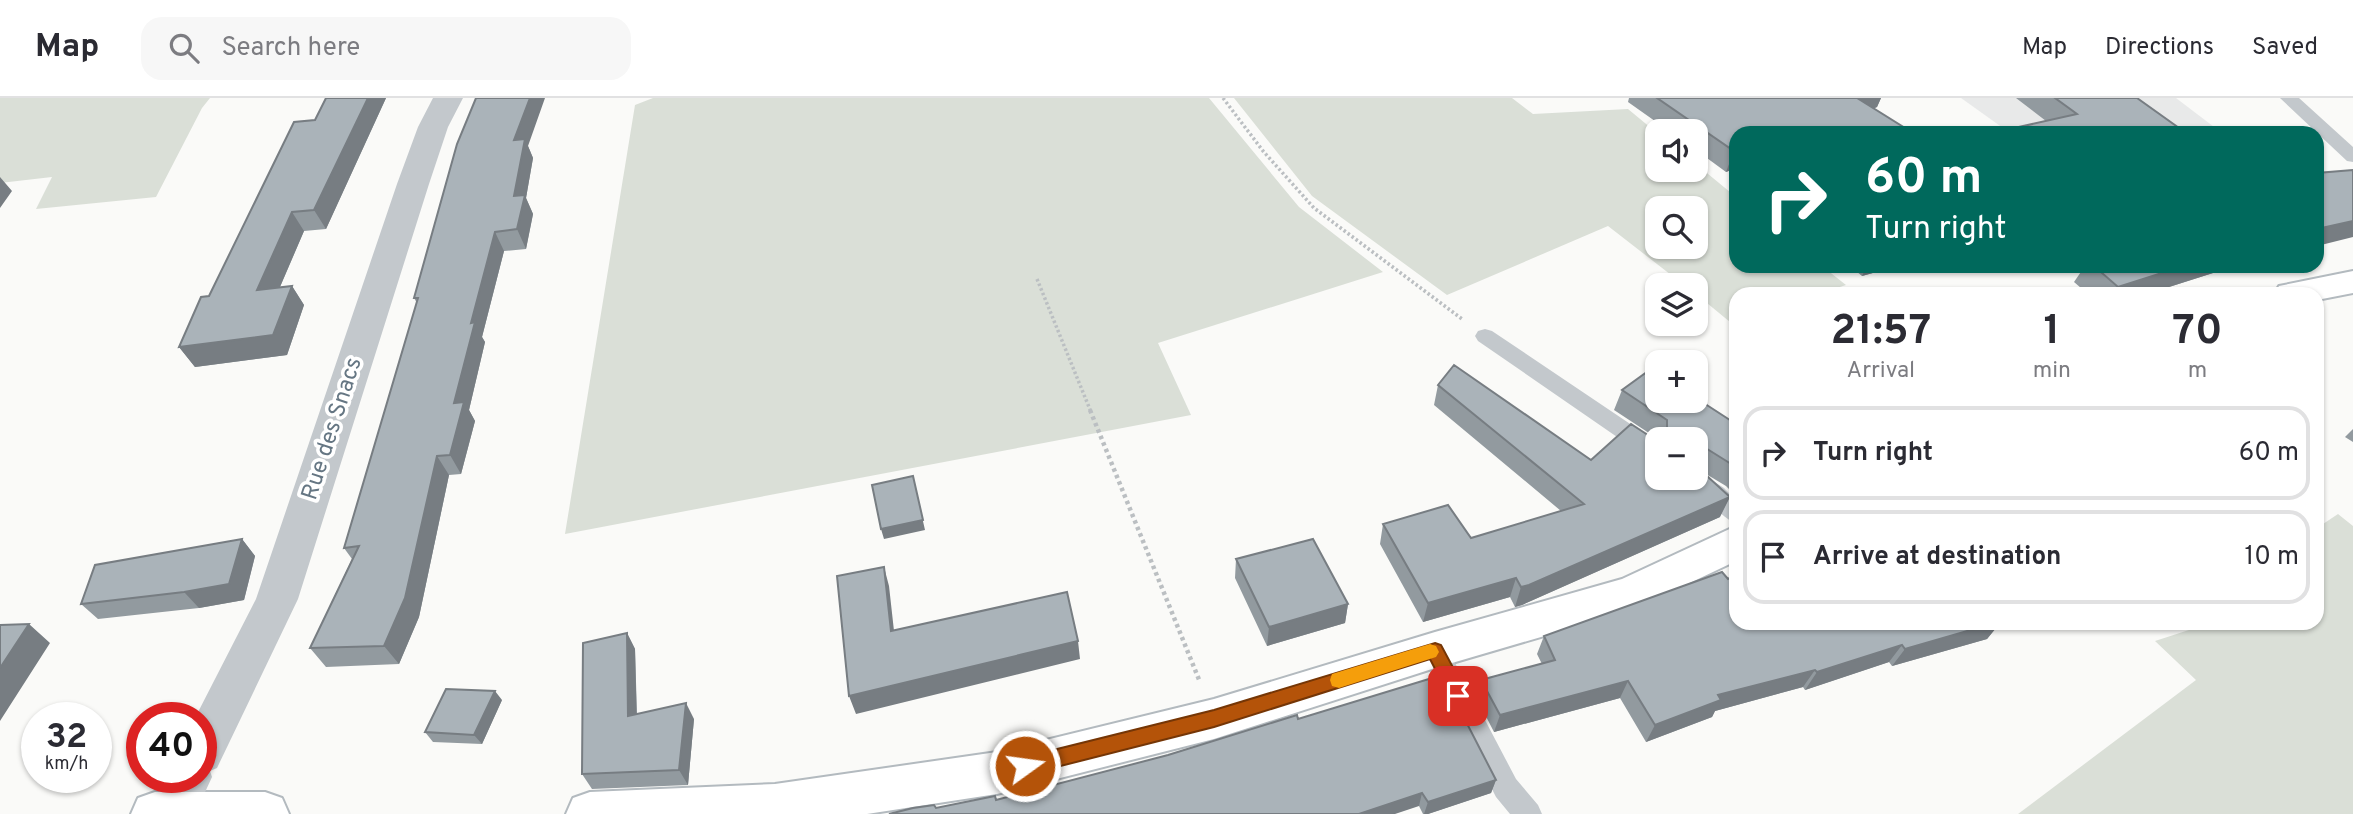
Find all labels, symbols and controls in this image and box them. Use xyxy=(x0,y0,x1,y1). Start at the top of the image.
search box xyxy=(141,17,631,80)
text: Map xyxy=(35,27,99,69)
icon: search xyxy=(165,29,203,67)
text: Search here xyxy=(221,32,360,65)
text: Map xyxy=(2022,33,2067,63)
text: Directions xyxy=(2105,33,2214,63)
text: Saved xyxy=(2252,33,2318,63)
map controls xyxy=(1645,119,1708,490)
button: sound xyxy=(1645,119,1708,182)
text: 60 m xyxy=(1865,149,1983,211)
icon: right xyxy=(1750,154,1841,245)
button: search xyxy=(1645,196,1708,259)
text: Turn right xyxy=(1865,210,2007,250)
button: layers xyxy=(1645,273,1708,336)
text: 21:57 xyxy=(1830,306,1931,359)
text: 1 xyxy=(2043,306,2060,359)
text: 70 xyxy=(2172,306,2223,359)
button: + xyxy=(1645,350,1708,413)
street label: Rue des Snacs xyxy=(296,354,370,504)
text: Arrival xyxy=(1847,357,1915,386)
text: min xyxy=(2033,357,2071,386)
text: m xyxy=(2188,357,2207,386)
button: − xyxy=(1645,427,1708,490)
icon: right xyxy=(1754,434,1792,472)
text: Turn right xyxy=(1813,437,1933,470)
text: 60 m xyxy=(2239,437,2299,470)
icon: arrive xyxy=(1754,538,1792,576)
text: Arrive at destination xyxy=(1813,541,2061,574)
text: 10 m xyxy=(2244,541,2299,574)
pin xyxy=(1428,666,1488,726)
icon: arrive xyxy=(1439,677,1477,715)
speed limit sign: 40 xyxy=(126,702,217,793)
text: 32 xyxy=(46,716,87,760)
position arrow xyxy=(988,729,1062,803)
text: km/h xyxy=(45,753,88,776)

